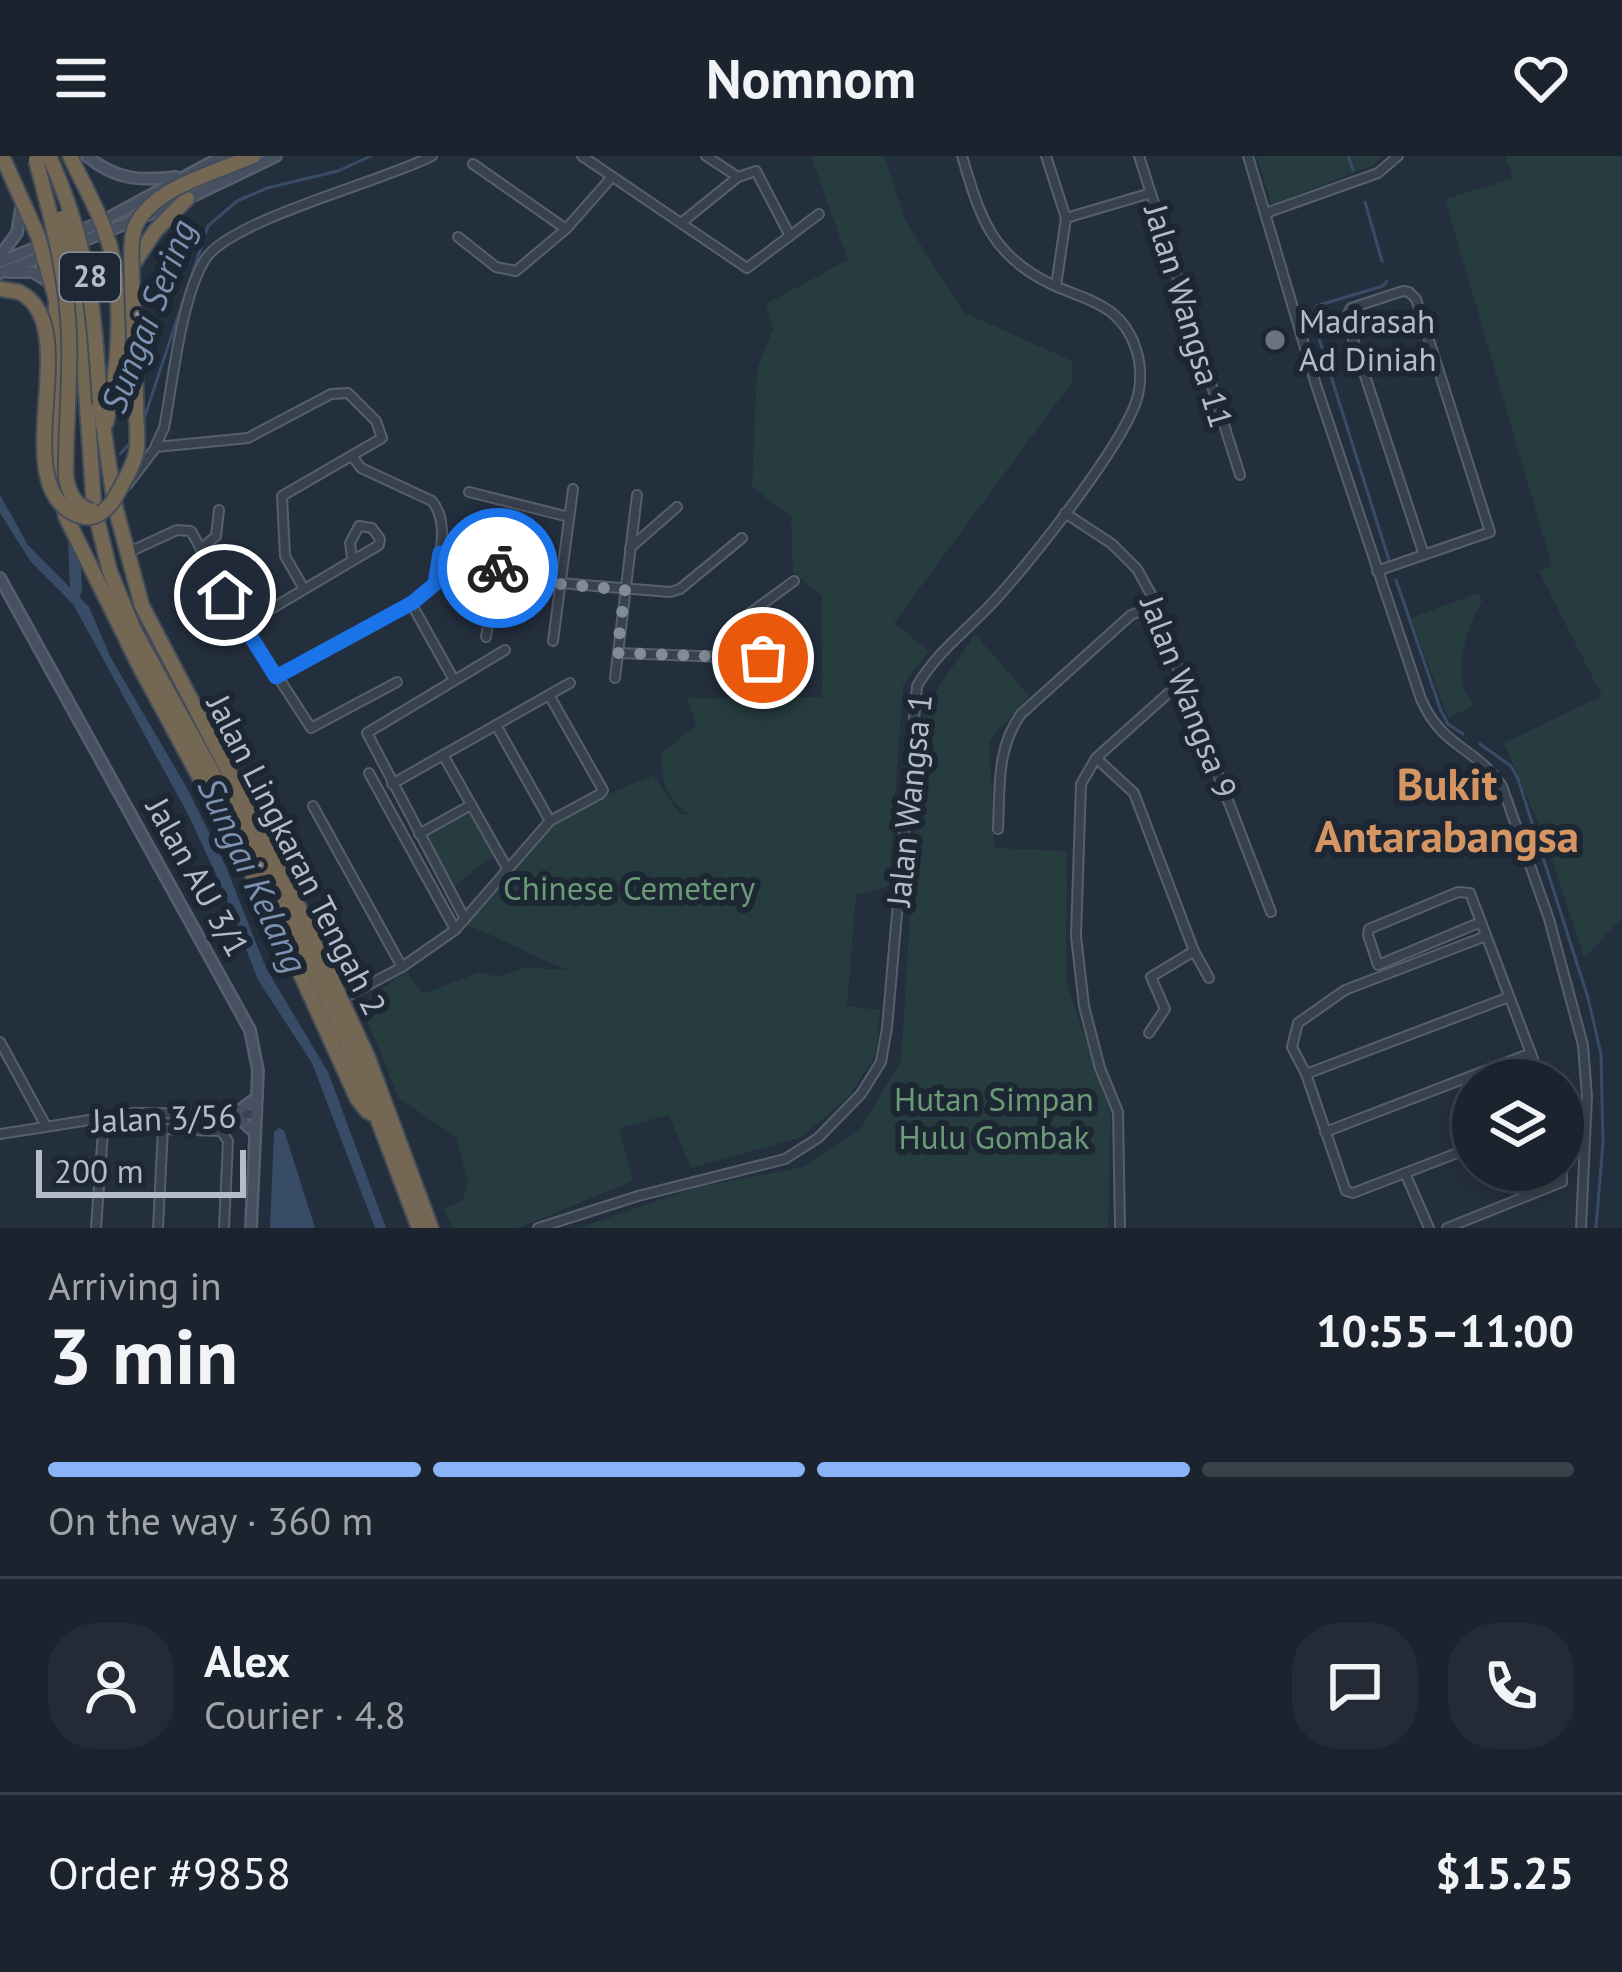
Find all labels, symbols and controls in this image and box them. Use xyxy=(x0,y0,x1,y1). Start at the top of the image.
text: Nomnom xyxy=(706,43,916,113)
icon: menu xyxy=(48,45,114,111)
icon: heart xyxy=(1508,45,1574,111)
street label: Jalan Wangsa 11 xyxy=(1135,197,1244,433)
water label: Sungai Sering xyxy=(89,213,206,419)
road number: 28 xyxy=(60,253,120,301)
place label: Madrasah Ad Diniah xyxy=(1299,299,1437,380)
marker: Madrasah Ad Diniah xyxy=(1262,327,1288,353)
courier xyxy=(438,508,558,628)
icon: bike xyxy=(465,535,531,601)
pin xyxy=(174,544,276,646)
icon: home xyxy=(192,562,258,628)
street label: Jalan Wangsa 9 xyxy=(1130,588,1248,804)
pin xyxy=(712,607,814,709)
icon: bag xyxy=(730,625,796,691)
street label: Jalan Lingkaran Tengah 2 xyxy=(197,686,397,1022)
street label: Jalan Wangsa 1 xyxy=(876,692,941,910)
district label: Bukit Antarabangsa xyxy=(1315,754,1579,864)
water label: Sungai Kelang xyxy=(188,769,319,980)
street label: Jalan AU 3/1 xyxy=(136,788,260,964)
park label: Chinese Cemetery xyxy=(503,866,756,909)
map controls xyxy=(1452,1059,1584,1191)
button: layers xyxy=(1452,1059,1584,1191)
park label: Hutan Simpan Hulu Gombak xyxy=(894,1077,1094,1158)
street label: Jalan 3/56 xyxy=(89,1093,237,1142)
scale bar xyxy=(36,1144,246,1197)
text: 200 m xyxy=(54,1149,144,1192)
text: Arriving in xyxy=(48,1260,222,1311)
text: 10:55–11:00 xyxy=(1316,1301,1574,1359)
text: 3 min xyxy=(48,1305,238,1406)
text: On the way · 360 m xyxy=(48,1495,373,1546)
button: person xyxy=(48,1623,174,1749)
button: chat xyxy=(1292,1623,1418,1749)
button: phone xyxy=(1448,1623,1574,1749)
text: Alex xyxy=(204,1631,290,1689)
text: Courier · 4.8 xyxy=(204,1689,406,1740)
text: Order #9858 xyxy=(48,1843,291,1901)
text: $15.25 xyxy=(1435,1843,1574,1901)

